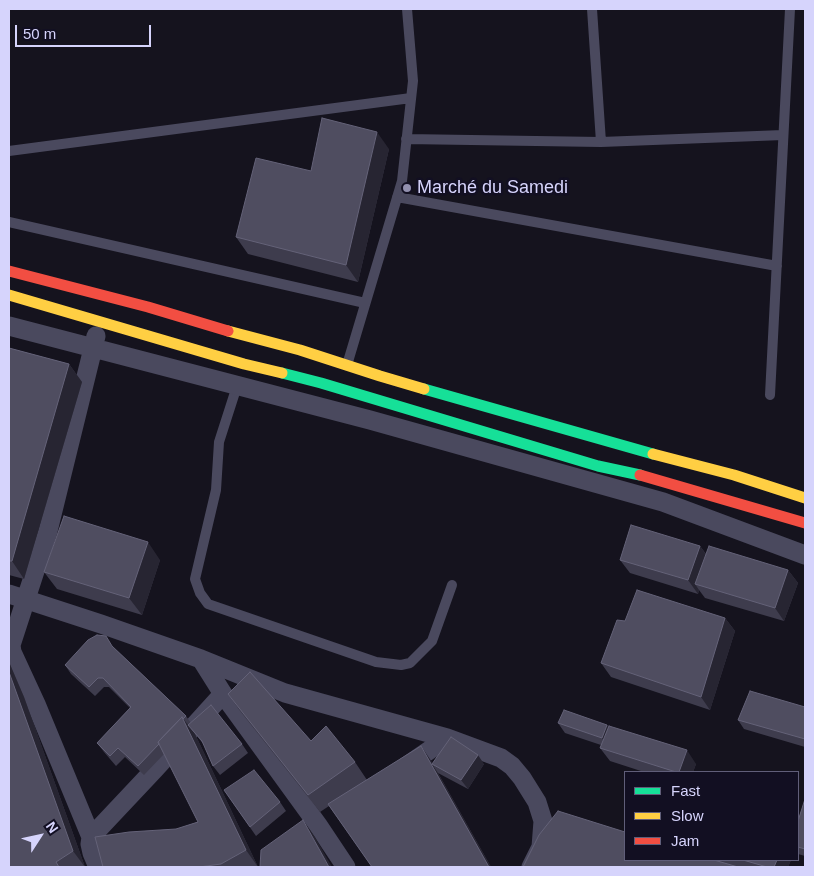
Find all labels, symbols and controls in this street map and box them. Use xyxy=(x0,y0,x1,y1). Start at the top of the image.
scale bar xyxy=(18,15,154,47)
text: 50 m xyxy=(23,25,56,42)
place label: Marché du Samedi xyxy=(417,177,568,199)
marker: Marché du Samedi xyxy=(401,182,413,194)
legend xyxy=(624,771,799,861)
text: Fast xyxy=(671,782,700,799)
text: Slow xyxy=(671,807,704,824)
north arrow xyxy=(15,811,65,861)
text: N xyxy=(43,819,62,836)
text: Jam xyxy=(671,832,699,849)

